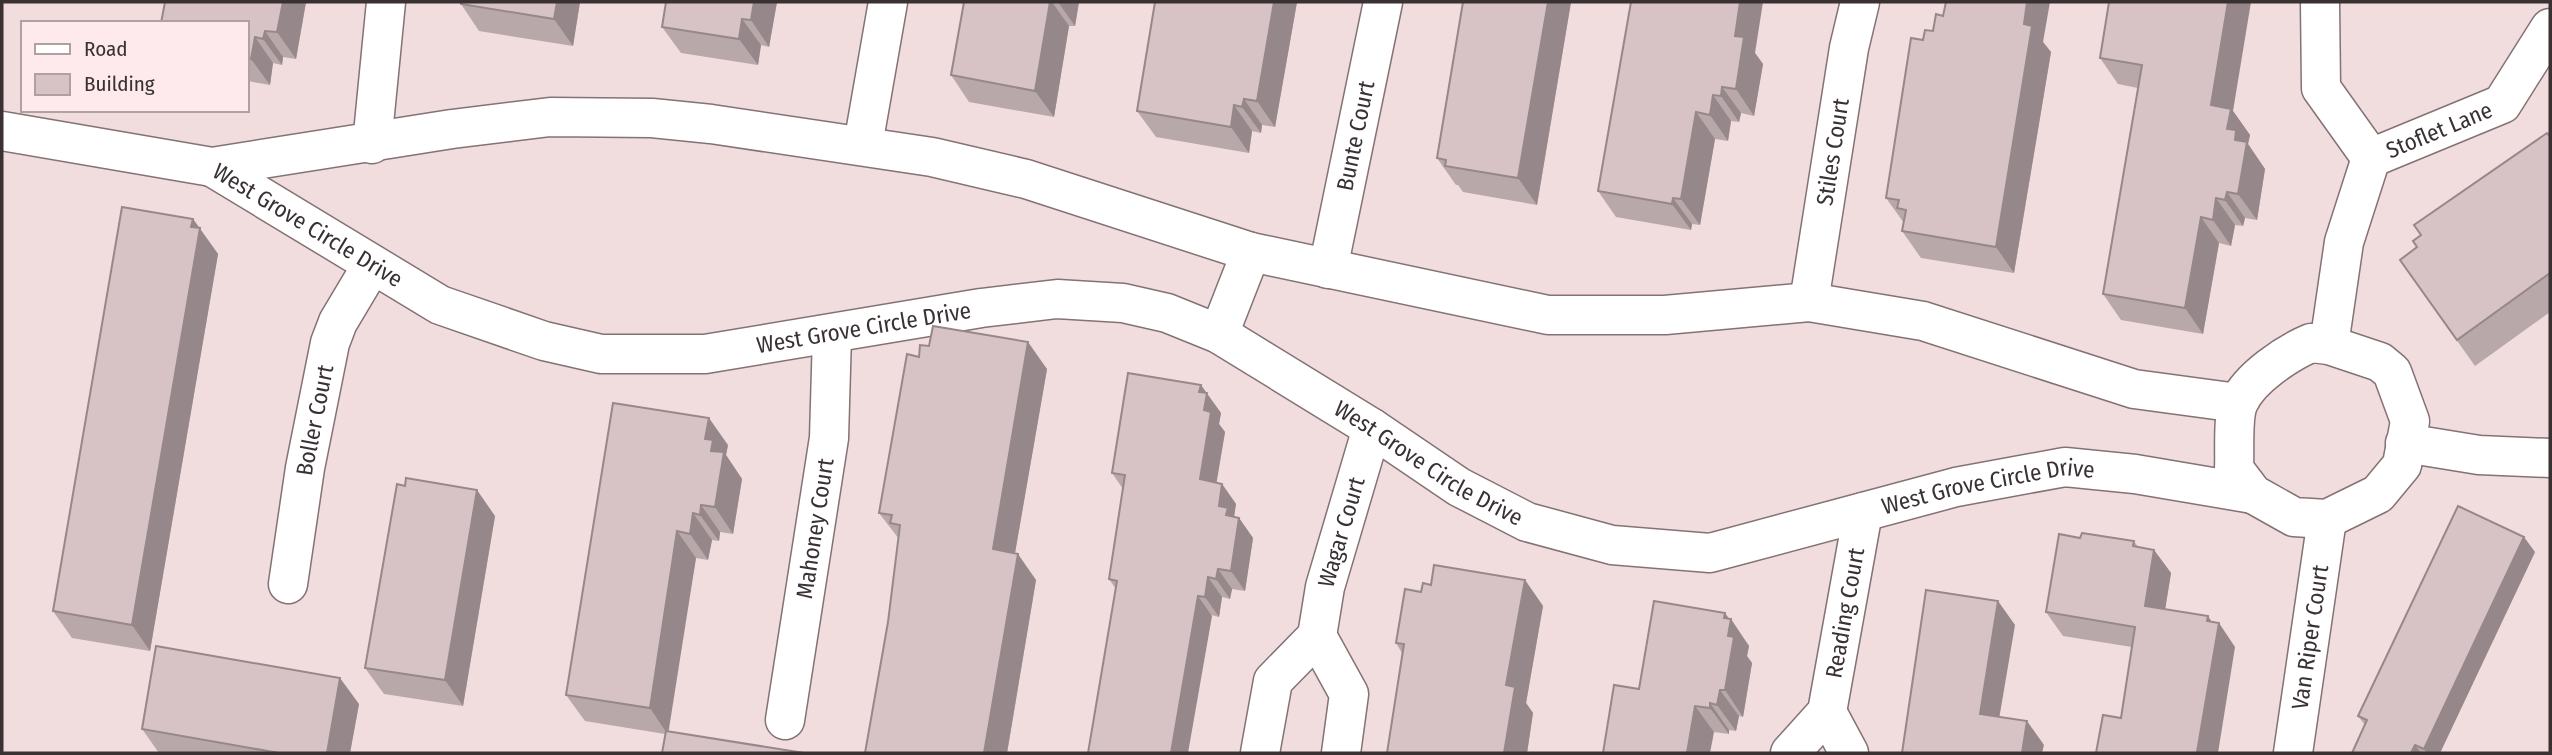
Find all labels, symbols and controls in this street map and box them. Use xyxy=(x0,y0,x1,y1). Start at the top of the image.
legend xyxy=(21,21,248,112)
text: Road xyxy=(84,36,128,62)
text: Building xyxy=(84,71,155,97)
street label: Bunte Court xyxy=(1330,78,1381,193)
street label: Stiles Court xyxy=(1810,96,1855,208)
street label: Stoflet Lane xyxy=(2382,96,2496,164)
street label: West Grove Circle Drive xyxy=(208,157,408,293)
street label: West Grove Circle Drive xyxy=(755,296,973,359)
street label: Boller Court xyxy=(290,362,339,477)
street label: West Grove Circle Drive xyxy=(1329,394,1528,532)
street label: West Grove Circle Drive xyxy=(1879,453,2096,520)
street label: Mahoney Court xyxy=(790,456,840,601)
street label: Wagar Court xyxy=(1312,473,1371,591)
street label: Reading Court xyxy=(1819,545,1870,680)
street label: Van Riper Court xyxy=(2285,563,2334,711)

